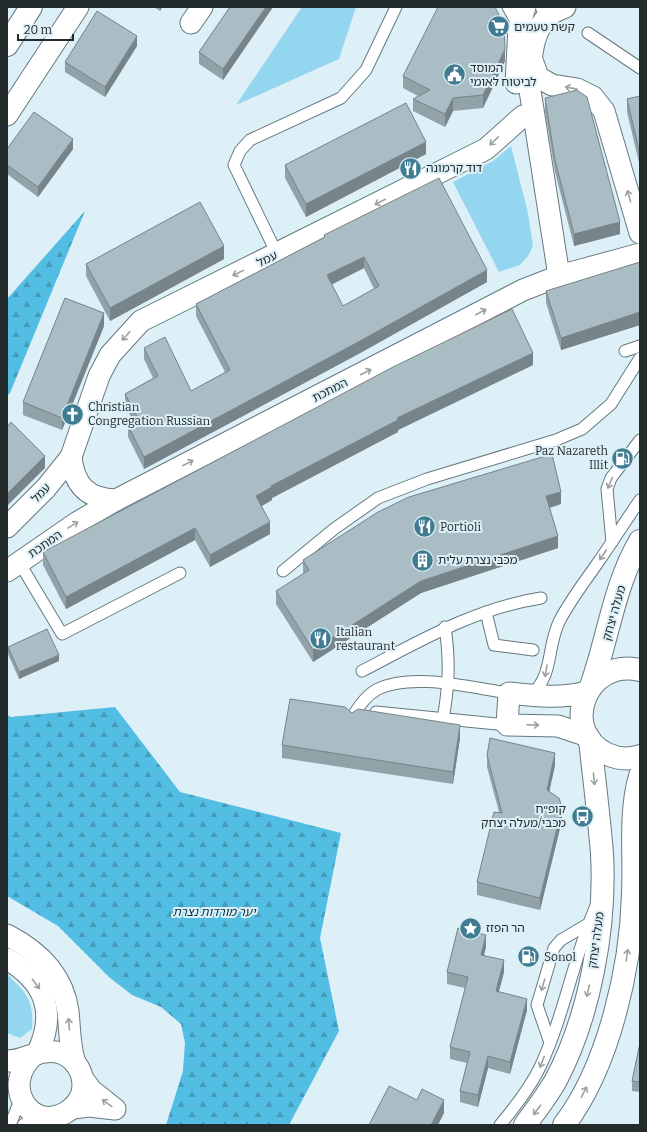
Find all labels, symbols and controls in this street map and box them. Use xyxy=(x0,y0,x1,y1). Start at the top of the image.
supermarket icon: קשת טעמים xyxy=(486,14,512,40)
scale bar xyxy=(18,16,73,42)
place label: קשת טעמים xyxy=(514,20,575,34)
text: 20 m xyxy=(24,23,53,37)
place label: המוסד לביטוח לאומי xyxy=(470,61,537,89)
public building icon: המוסד לביטוח לאומי xyxy=(441,62,467,88)
one-way arrow xyxy=(565,84,578,92)
one-way arrow xyxy=(489,137,499,146)
restaurant icon: דוד קרמונה xyxy=(398,155,424,181)
place label: דוד קרמונה xyxy=(426,161,483,175)
one-way arrow xyxy=(625,190,632,203)
one-way arrow xyxy=(374,199,386,206)
street label: עמל xyxy=(254,248,280,270)
one-way arrow xyxy=(232,270,244,277)
one-way arrow xyxy=(475,308,487,315)
one-way arrow xyxy=(122,331,131,342)
one-way arrow xyxy=(360,367,372,375)
street label: המתכת xyxy=(310,375,350,405)
place label: Christian Congregation Russian xyxy=(88,400,211,428)
church icon: Christian Congregation Russian xyxy=(60,401,86,427)
place label: Paz Nazareth Illit xyxy=(535,444,609,472)
fuel station icon: Paz Nazareth Illit xyxy=(610,445,636,471)
one-way arrow xyxy=(182,459,194,466)
one-way arrow xyxy=(605,476,613,488)
street label: עמל xyxy=(29,480,53,506)
restaurant icon: Portioli xyxy=(412,514,438,540)
one-way arrow xyxy=(68,520,79,529)
place label: Portioli xyxy=(440,520,481,534)
street label: המתכת xyxy=(25,527,65,561)
building icon: מכבי נצרת עלית xyxy=(409,547,435,573)
one-way arrow xyxy=(599,550,607,561)
place label: מכבי נצרת עלית xyxy=(438,553,517,567)
street label: מעלה יצחק xyxy=(599,584,629,642)
place label: Italian restaurant xyxy=(336,625,396,653)
restaurant icon: Italian restaurant xyxy=(307,626,333,652)
one-way arrow xyxy=(542,664,550,677)
one-way arrow xyxy=(526,721,539,729)
one-way arrow xyxy=(590,772,597,785)
place label: קופ״ח מכבי/מעלה יצחק xyxy=(481,802,566,830)
bus stop icon: קופ״ח מכבי/מעלה יצחק xyxy=(569,803,595,829)
park label: יער מורדות נצרת xyxy=(172,905,257,919)
street label: מעלה יצחק xyxy=(585,911,607,969)
place icon: הר הפזז xyxy=(457,915,483,941)
place label: הר הפזז xyxy=(486,921,525,935)
fuel station icon: Sonol xyxy=(516,944,542,970)
one-way arrow xyxy=(623,949,631,962)
place label: Sonol xyxy=(544,950,576,964)
one-way arrow xyxy=(32,979,40,990)
one-way arrow xyxy=(539,979,546,992)
one-way arrow xyxy=(584,984,591,997)
one-way arrow xyxy=(65,1018,73,1031)
one-way arrow xyxy=(537,1055,545,1067)
one-way arrow xyxy=(581,1086,589,1098)
one-way arrow xyxy=(102,1099,113,1107)
one-way arrow xyxy=(533,1104,541,1115)

